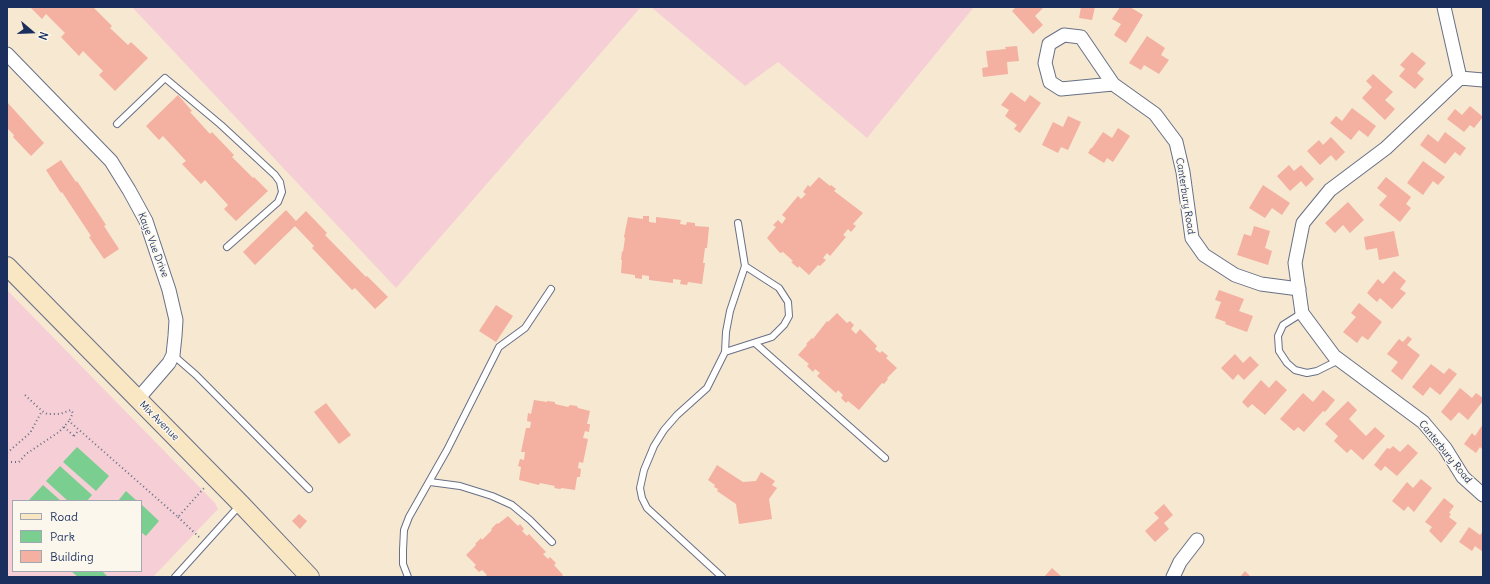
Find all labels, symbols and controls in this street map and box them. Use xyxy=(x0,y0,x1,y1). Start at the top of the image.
north arrow xyxy=(12,12,52,52)
text: N xyxy=(35,30,51,42)
street label: Canterbury Road xyxy=(1173,157,1197,235)
street label: Kaye Vue Drive xyxy=(135,211,171,279)
street label: Mix Avenue xyxy=(137,399,181,443)
street label: Canterbury Road xyxy=(1416,418,1474,486)
legend xyxy=(12,500,142,572)
text: Road xyxy=(50,509,78,524)
text: Park xyxy=(50,529,75,544)
text: Building xyxy=(50,549,94,564)

